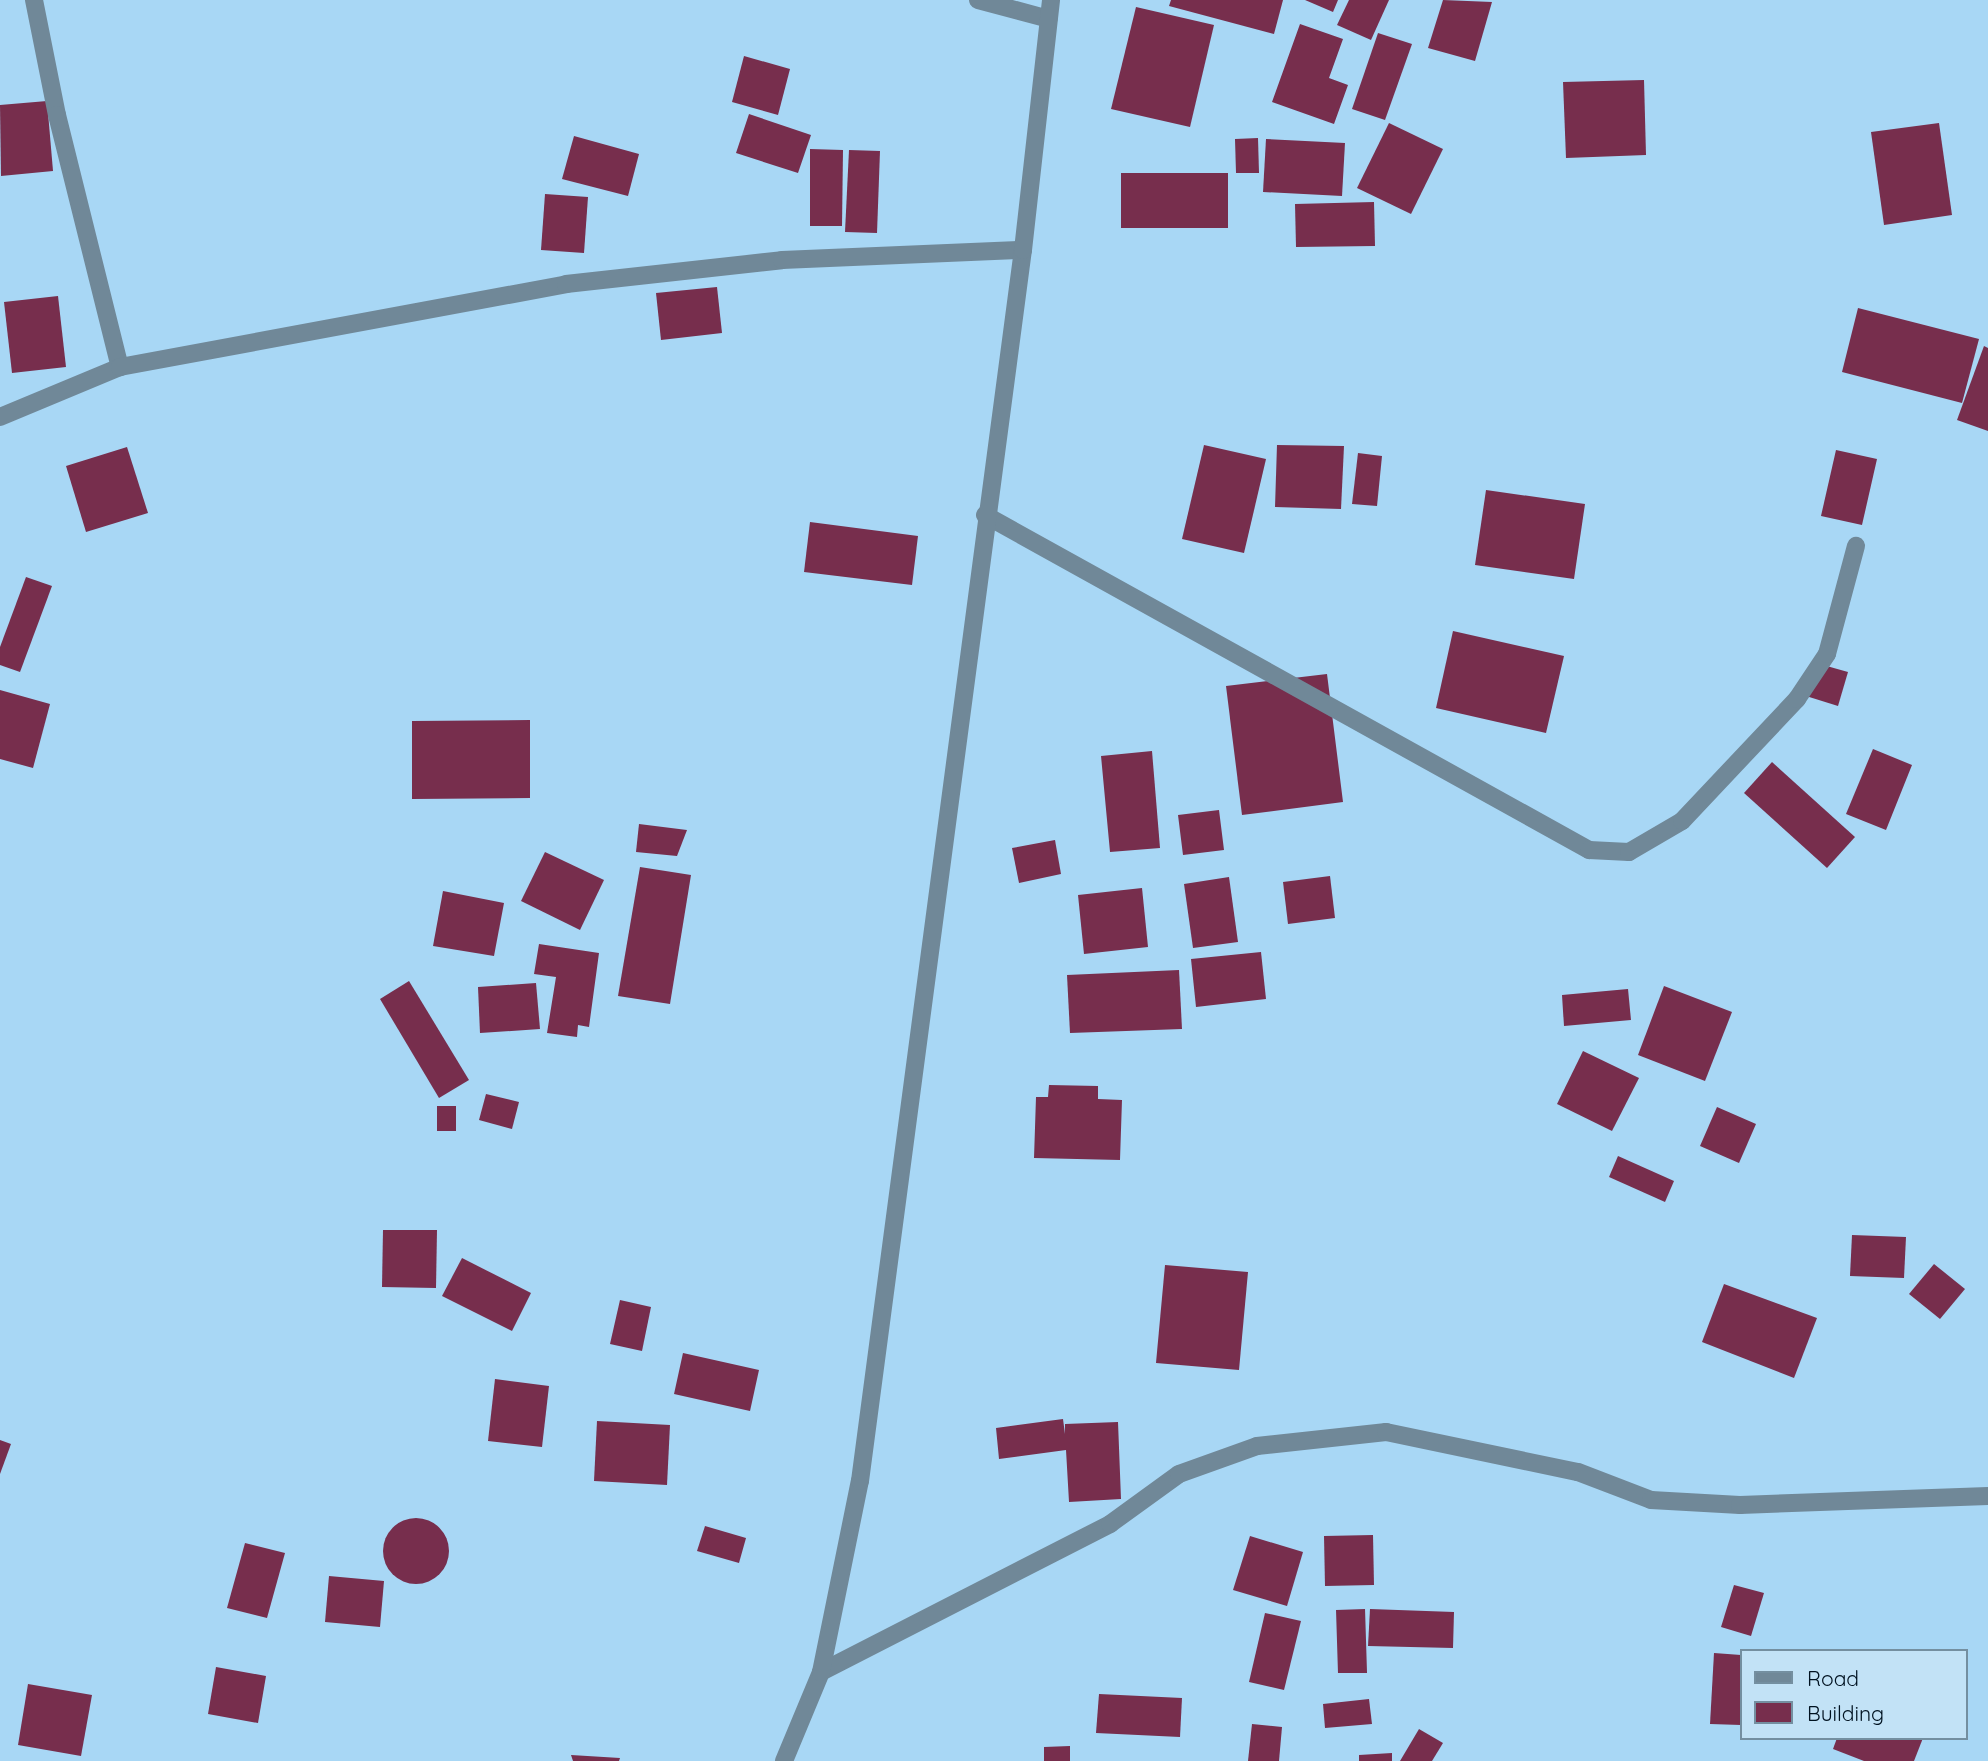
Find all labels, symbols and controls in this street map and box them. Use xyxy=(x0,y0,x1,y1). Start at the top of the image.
legend xyxy=(1740,1649,1967,1740)
text: Road xyxy=(1807,1665,1859,1691)
text: Building xyxy=(1807,1700,1884,1726)

